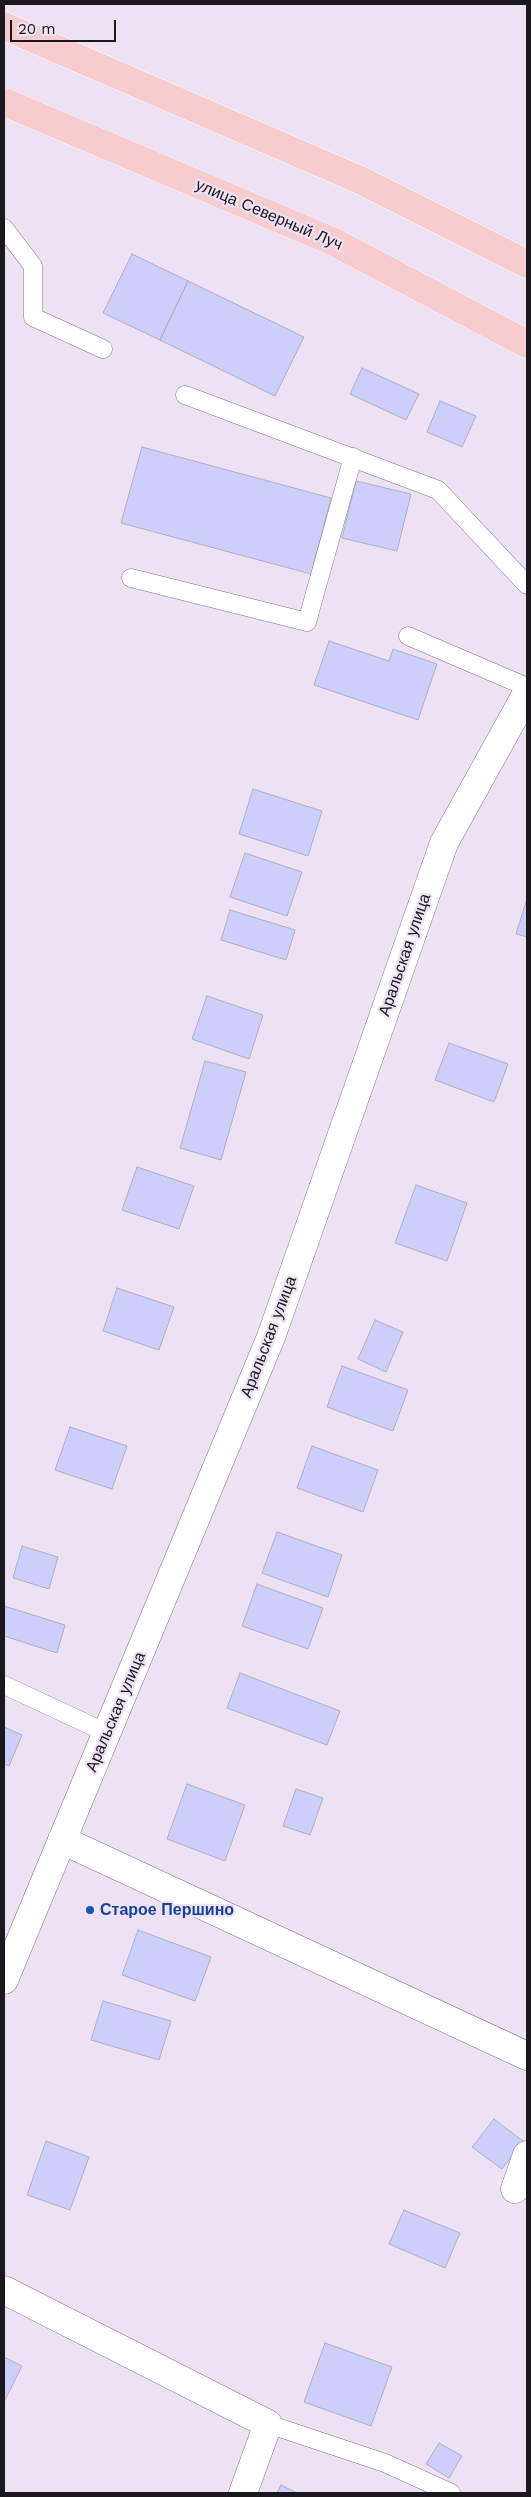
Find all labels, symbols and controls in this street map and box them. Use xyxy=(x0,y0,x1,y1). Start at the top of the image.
scale bar xyxy=(12,10,119,42)
text: 20 m xyxy=(18,20,56,38)
street label: улица Северный Луч xyxy=(193,175,345,255)
street label: Аральская улица xyxy=(375,891,435,1019)
street label: Аральская улица xyxy=(237,1274,301,1400)
street label: Аральская улица xyxy=(82,1649,150,1775)
place label: Старое Першино xyxy=(100,1900,234,1920)
marker: Старое Першино xyxy=(84,1904,96,1916)

